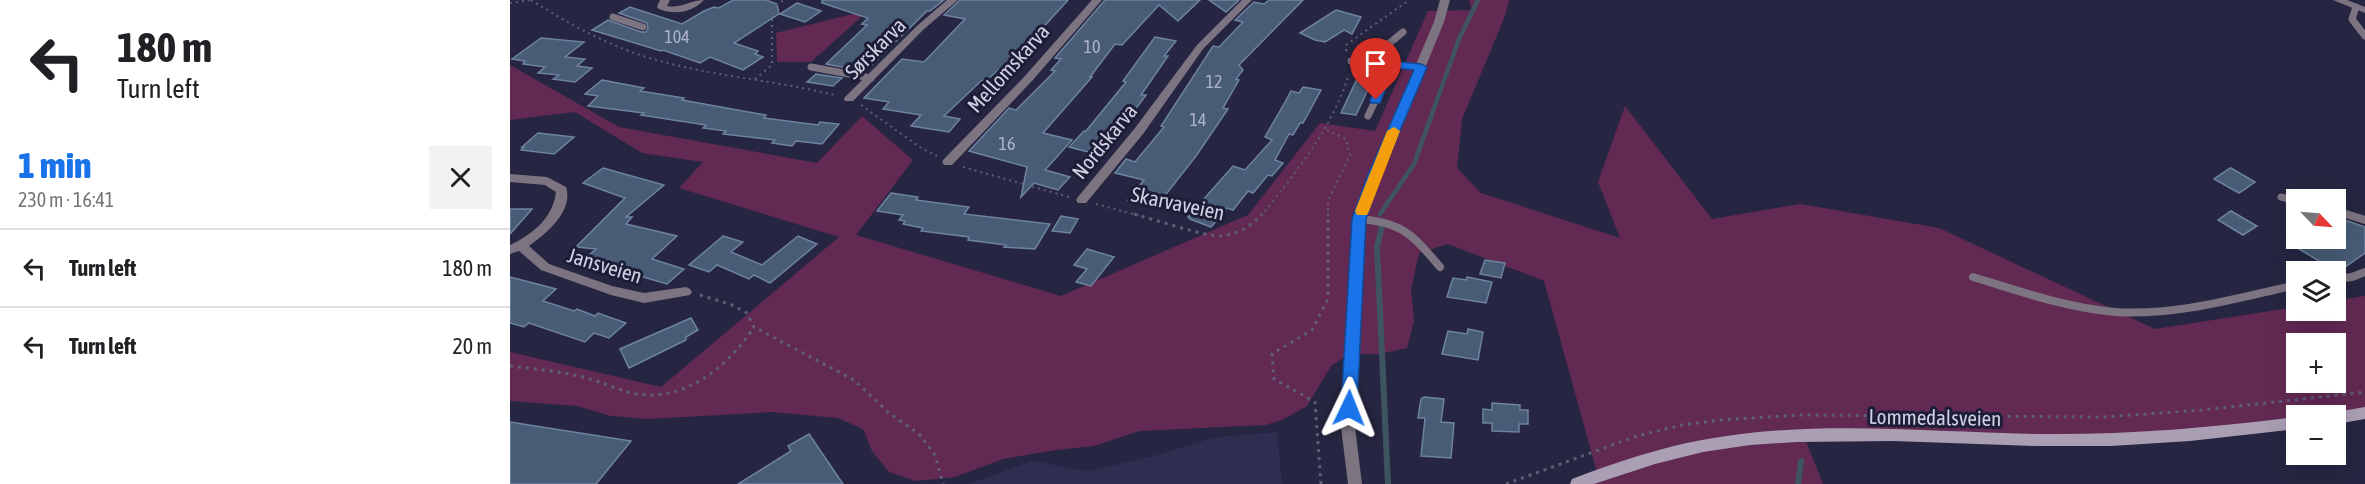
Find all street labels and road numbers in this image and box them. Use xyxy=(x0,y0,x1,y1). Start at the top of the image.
street label: Sørskarva xyxy=(840,13,910,83)
street label: Mellomskarva xyxy=(962,19,1054,117)
street label: Nordskarva xyxy=(1067,99,1141,183)
street label: Skarvaveien xyxy=(1129,181,1227,225)
street label: Jansveien xyxy=(565,242,645,288)
street label: Lommedalsveien xyxy=(1868,404,2002,430)

